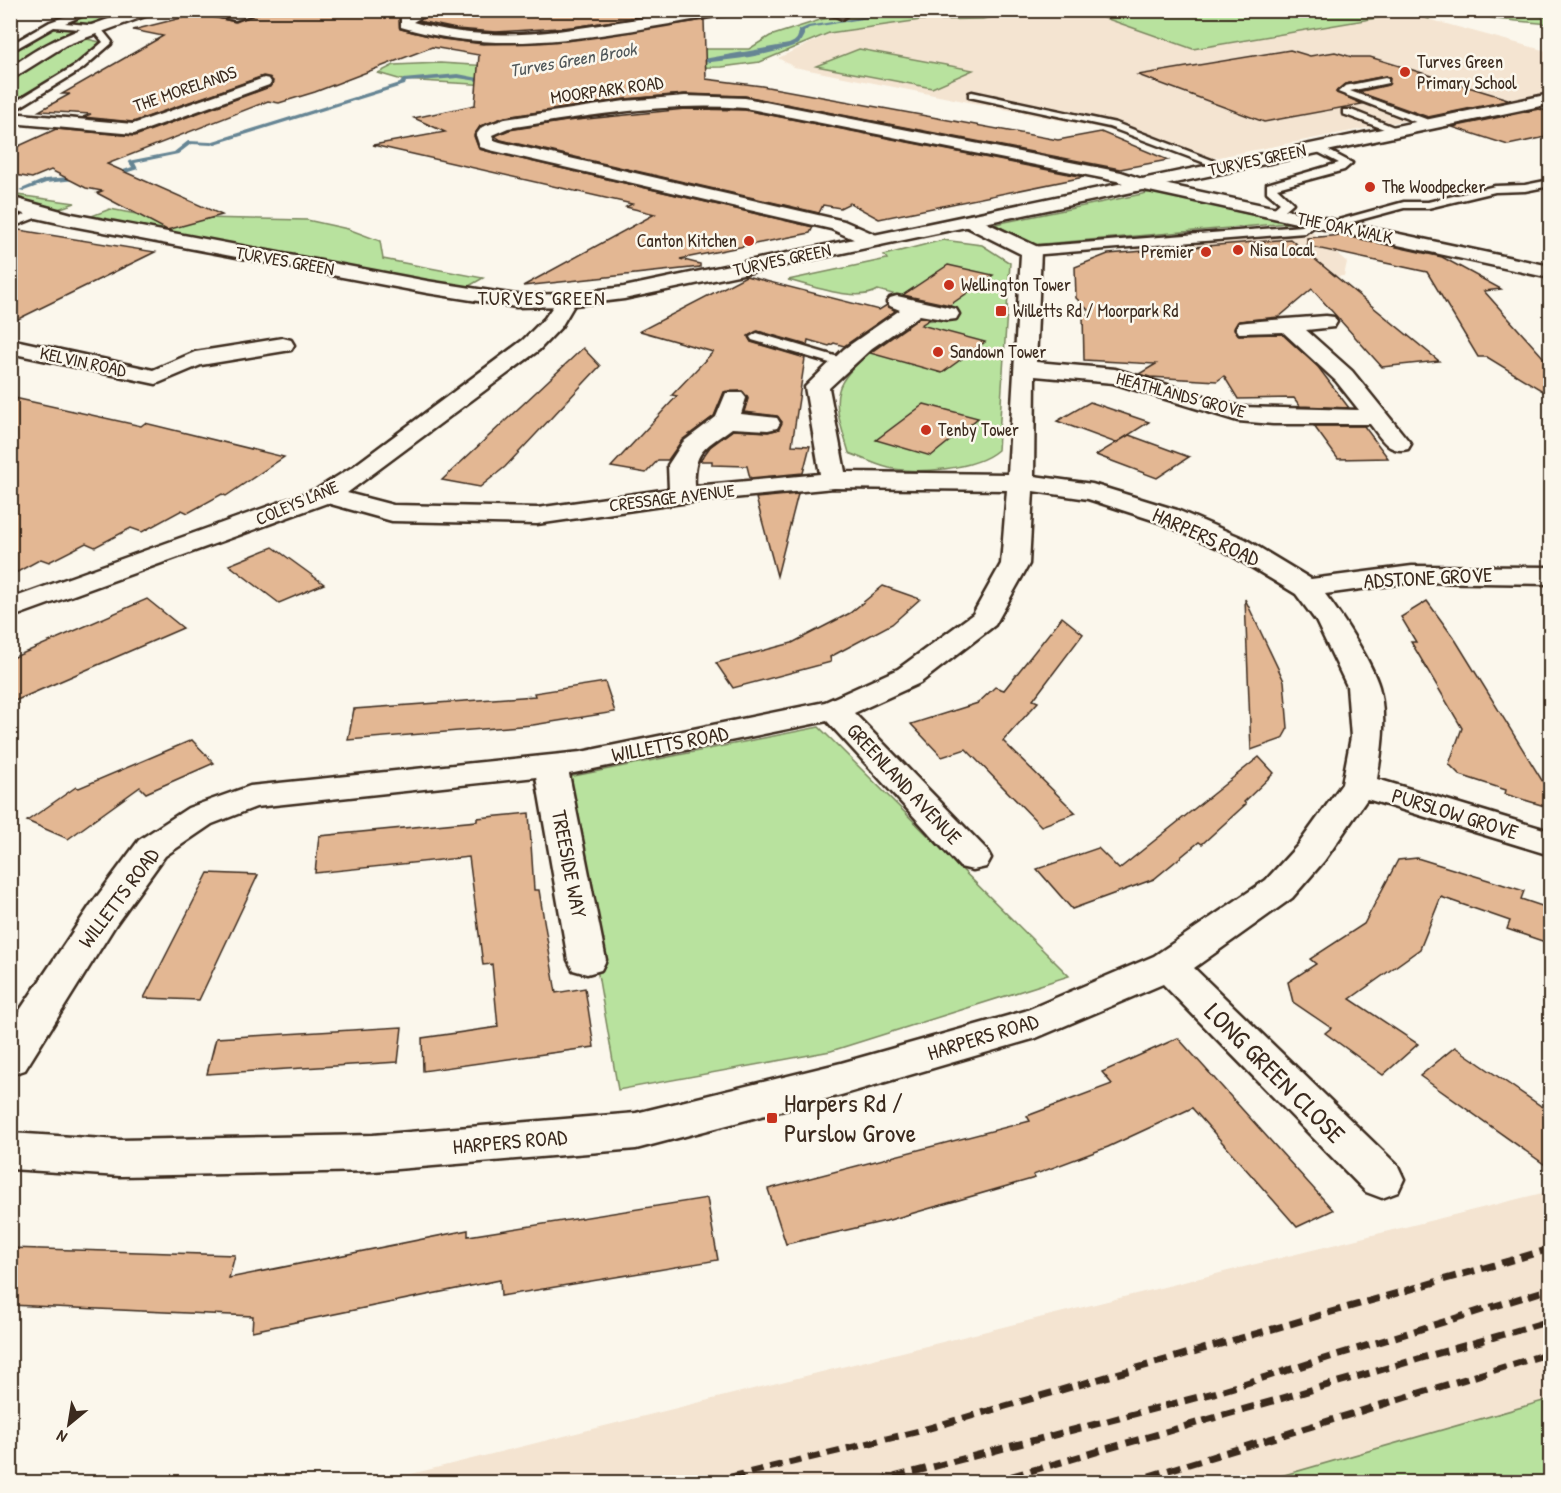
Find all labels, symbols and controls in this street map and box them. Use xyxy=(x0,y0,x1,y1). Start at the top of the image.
water label: Turves Green Brook xyxy=(508,36,640,83)
place label: Turves Green Primary School xyxy=(1417,49,1517,95)
street label: THE MORELANDS xyxy=(130,59,240,118)
marker: Turves Green Primary School xyxy=(1398,65,1412,79)
street label: MOORPARK ROAD xyxy=(549,69,665,110)
street label: TURVES GREEN xyxy=(1206,137,1308,182)
place label: The Woodpecker xyxy=(1382,174,1485,199)
marker: The Woodpecker xyxy=(1363,180,1377,194)
street label: THE OAK WALK xyxy=(1295,205,1396,250)
place label: Canton Kitchen xyxy=(637,228,737,253)
marker: Canton Kitchen xyxy=(742,234,756,248)
street label: TURVES GREEN xyxy=(731,237,833,282)
place label: Nisa Local xyxy=(1250,237,1315,262)
place label: Premier xyxy=(1141,239,1194,264)
street label: TURVES GREEN xyxy=(234,240,336,281)
marker: Nisa Local xyxy=(1231,243,1245,257)
marker: Premier xyxy=(1199,245,1213,259)
place label: Wellington Tower xyxy=(961,272,1071,297)
marker: Wellington Tower xyxy=(942,278,956,292)
district label: TURVES GREEN xyxy=(478,284,606,311)
place label: Willetts Rd / Moorpark Rd xyxy=(1013,298,1178,323)
marker: Willetts Rd / Moorpark Rd xyxy=(994,304,1008,318)
place label: Sandown Tower xyxy=(950,339,1047,364)
street label: KELVIN ROAD xyxy=(38,340,129,383)
marker: Sandown Tower xyxy=(931,345,945,359)
street label: HEATHLANDS GROVE xyxy=(1114,365,1249,424)
place label: Tenby Tower xyxy=(938,417,1019,442)
marker: Tenby Tower xyxy=(919,423,933,437)
street label: COLEYS LANE xyxy=(251,474,342,531)
street label: CRESSAGE AVENUE xyxy=(608,477,736,518)
street label: HARPERS ROAD xyxy=(1148,500,1264,573)
street label: ADSTONE GROVE xyxy=(1363,560,1493,595)
street label: GREENLAND AVENUE xyxy=(840,716,968,851)
street label: WILLETTS ROAD xyxy=(609,718,731,769)
street label: PURSLOW GROVE xyxy=(1389,781,1522,846)
street label: TREESIDE WAY xyxy=(545,808,594,921)
street label: WILLETTS ROAD xyxy=(71,842,166,954)
street label: LONG GREEN CLOSE xyxy=(1197,995,1354,1151)
street label: HARPERS ROAD xyxy=(924,1006,1042,1067)
place label: Harpers Rd / Purslow Grove xyxy=(784,1085,916,1150)
marker: Harpers Rd / Purslow Grove xyxy=(765,1111,779,1125)
street label: HARPERS ROAD xyxy=(452,1122,568,1161)
north arrow xyxy=(39,1394,99,1454)
text: N xyxy=(52,1425,71,1449)

